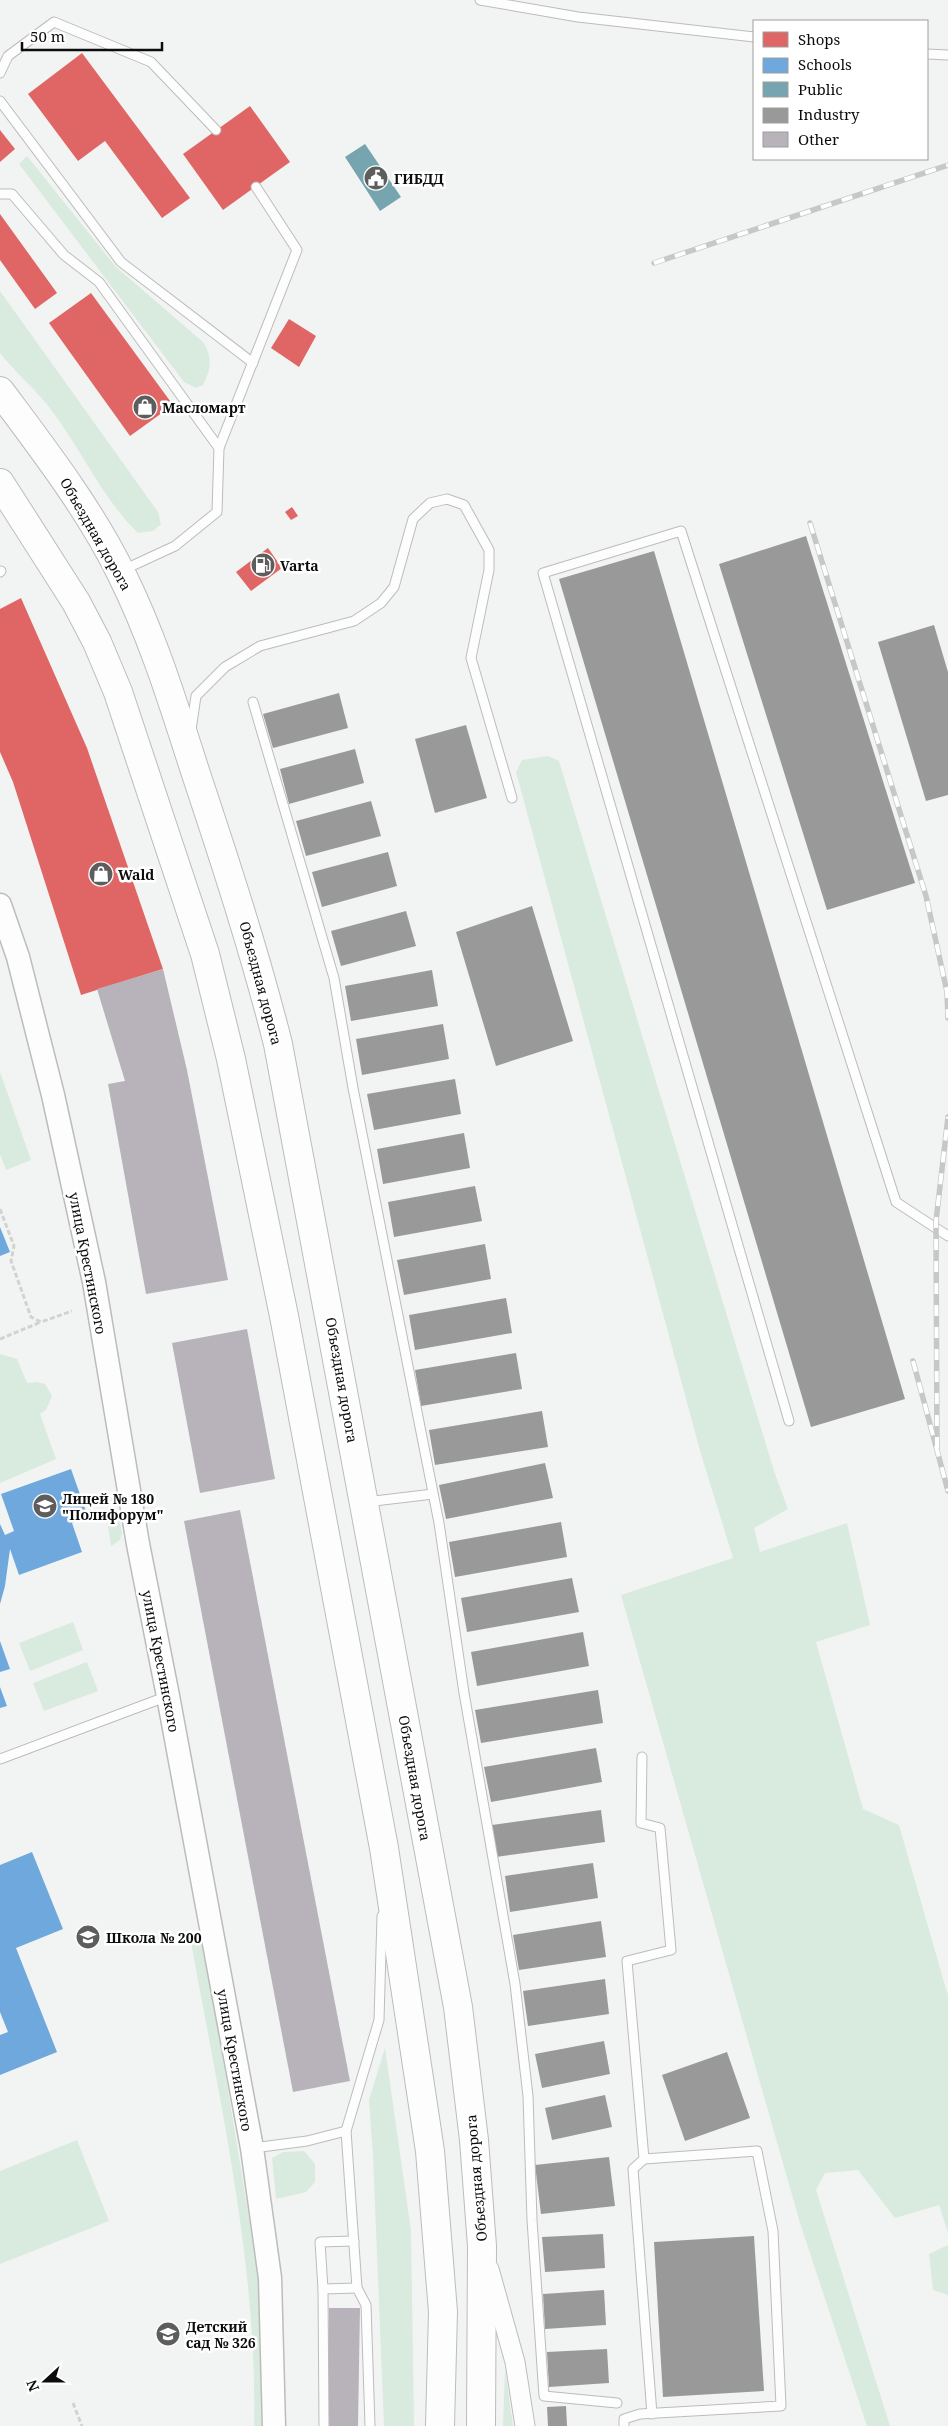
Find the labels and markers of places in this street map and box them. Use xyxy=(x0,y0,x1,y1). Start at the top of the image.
public building icon: ГИБДД xyxy=(363,165,389,191)
place label: ГИБДД xyxy=(394,169,444,188)
shop icon: Масломарт xyxy=(132,394,158,420)
place label: Масломарт xyxy=(162,398,246,417)
fuel station icon: Varta xyxy=(250,552,276,578)
place label: Varta xyxy=(280,556,319,575)
shop icon: Wald xyxy=(88,861,114,887)
place label: Wald xyxy=(118,865,154,884)
place label: Лицей № 180 "Полифорум" xyxy=(62,1489,164,1524)
school or university icon: Лицей № 180 "Полифорум" xyxy=(32,1493,58,1519)
school or university icon: Школа № 200 xyxy=(75,1924,101,1950)
place label: Школа № 200 xyxy=(106,1928,202,1947)
place label: Детский сад № 326 xyxy=(186,2317,256,2352)
school or university icon: Детский сад № 326 xyxy=(155,2321,181,2347)

